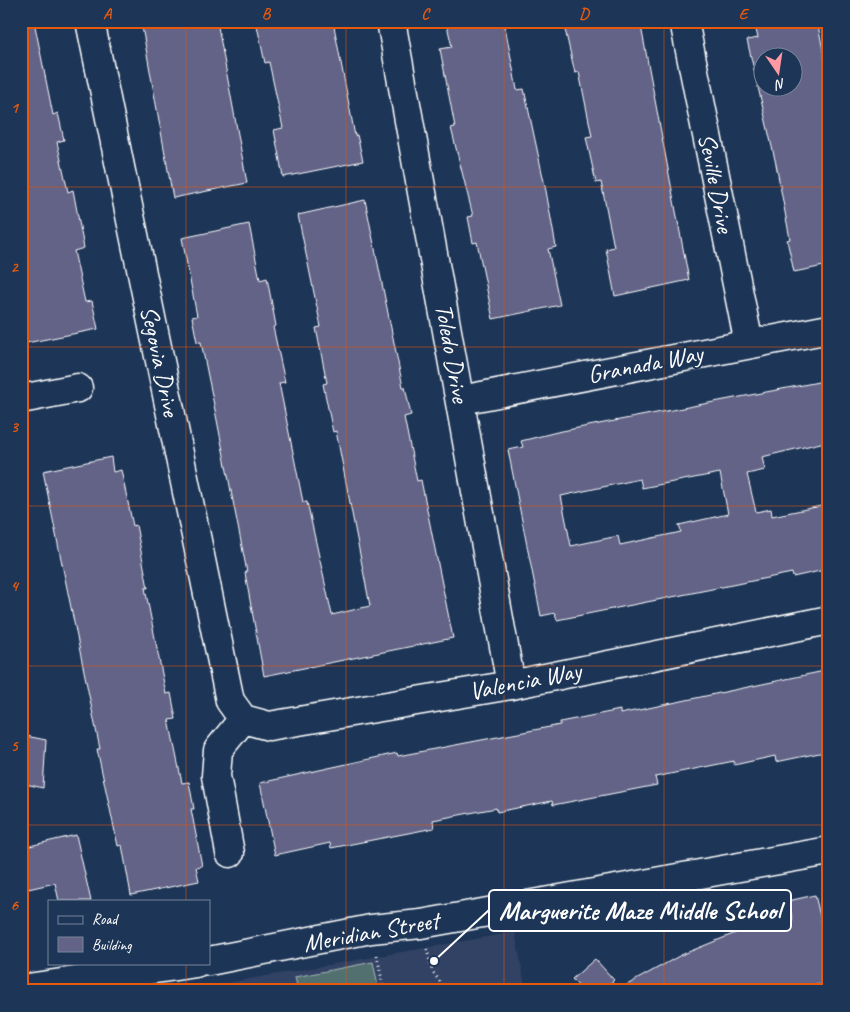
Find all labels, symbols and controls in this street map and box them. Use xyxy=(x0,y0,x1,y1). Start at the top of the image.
text: A xyxy=(103,4,113,24)
text: B xyxy=(262,4,272,24)
text: C xyxy=(421,4,431,24)
text: D xyxy=(579,4,590,24)
text: E xyxy=(739,4,750,24)
north arrow xyxy=(752,48,802,98)
text: N xyxy=(772,75,787,94)
text: 1 xyxy=(10,98,19,118)
street label: Seville Drive xyxy=(691,131,742,237)
text: 2 xyxy=(10,257,19,277)
street label: Toledo Drive xyxy=(428,301,477,407)
street label: Segovia Drive xyxy=(133,303,188,421)
street label: Granada Way xyxy=(585,337,708,391)
text: 3 xyxy=(10,417,19,437)
text: 4 xyxy=(10,576,19,596)
street label: Valencia Way xyxy=(466,654,586,707)
text: 5 xyxy=(11,736,20,756)
callout: Marguerite Maze Middle School xyxy=(489,890,791,931)
text: Marguerite Maze Middle School xyxy=(499,894,785,927)
text: 6 xyxy=(10,895,19,915)
legend xyxy=(48,900,210,964)
street label: Meridian Street xyxy=(301,904,445,960)
text: Road xyxy=(92,910,119,929)
text: Building xyxy=(92,936,132,955)

